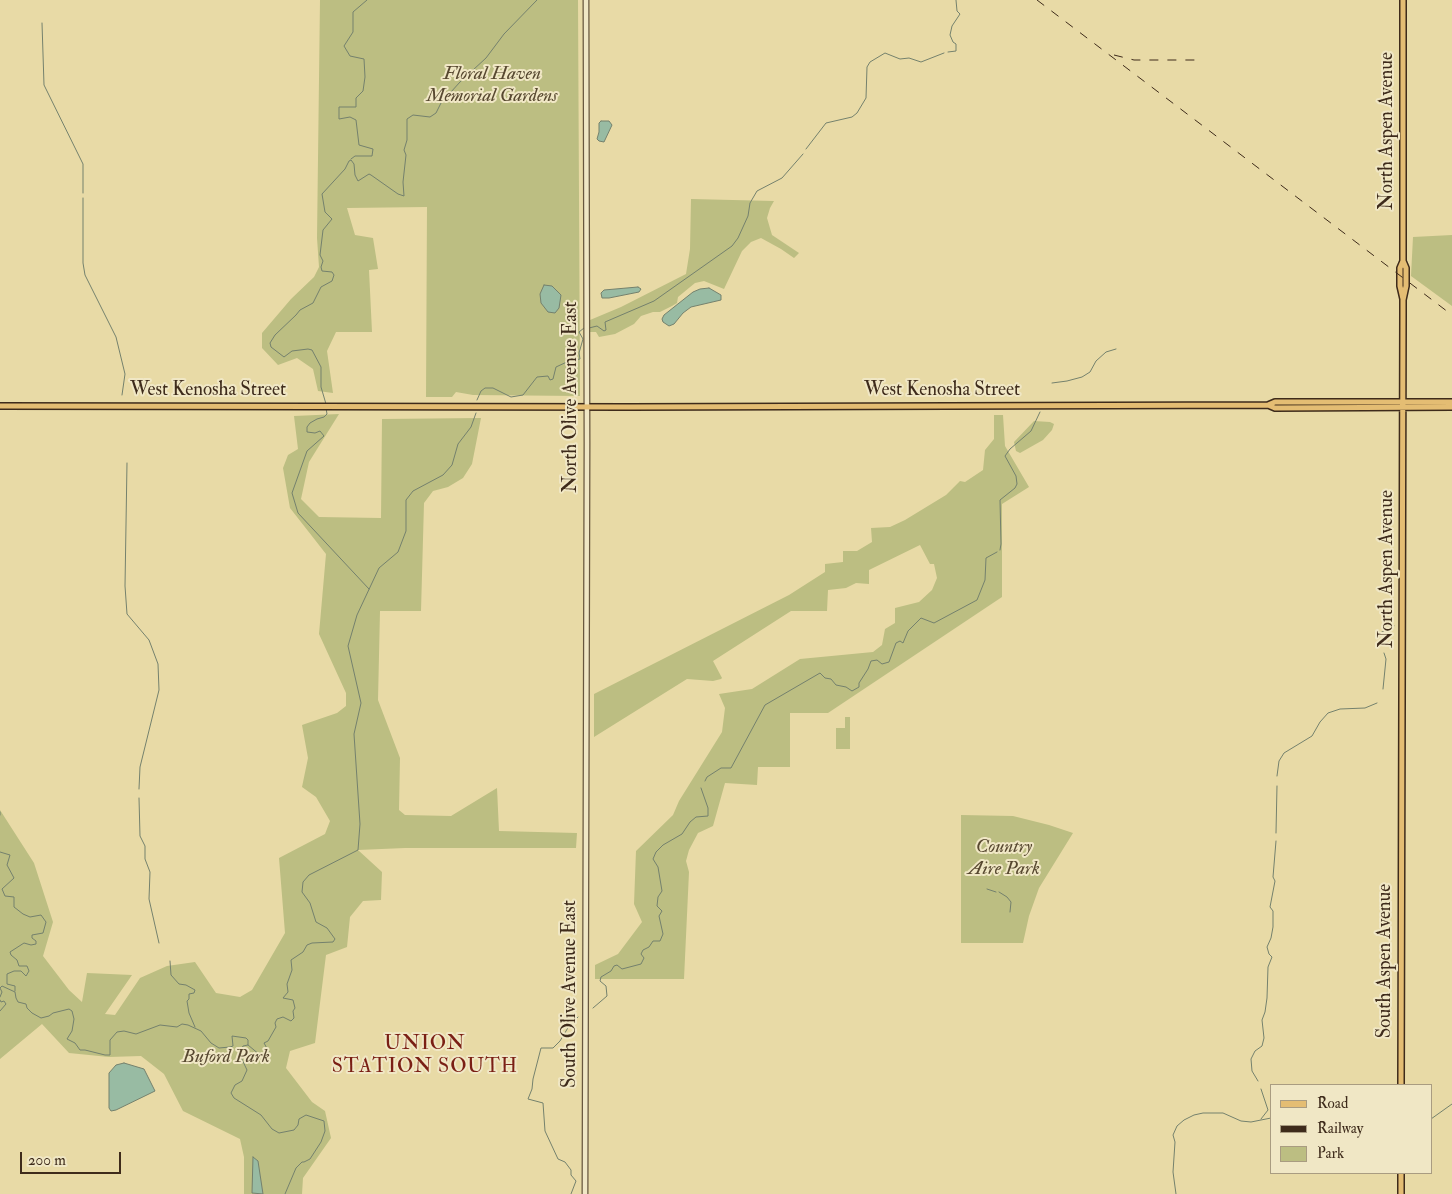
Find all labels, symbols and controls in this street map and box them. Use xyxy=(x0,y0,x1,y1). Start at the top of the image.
street label: North Aspen Avenue xyxy=(1377,52,1399,210)
park label: Floral Haven Memorial Gardens xyxy=(426,64,558,108)
street label: North Olive Avenue East xyxy=(561,301,583,493)
street label: West Kenosha Street xyxy=(130,380,286,402)
street label: West Kenosha Street xyxy=(864,380,1020,402)
street label: North Aspen Avenue xyxy=(1377,490,1399,648)
park label: Country Aire Park xyxy=(968,837,1040,881)
street label: South Aspen Avenue xyxy=(1375,884,1397,1038)
street label: South Olive Avenue East xyxy=(560,900,582,1088)
district label: UNION STATION SOUTH xyxy=(330,1033,520,1080)
park label: Buford Park xyxy=(182,1047,270,1069)
legend xyxy=(1270,1084,1432,1174)
text: Road xyxy=(1317,1094,1348,1113)
text: Railway xyxy=(1317,1119,1363,1138)
scale bar xyxy=(22,1142,124,1174)
text: Park xyxy=(1317,1144,1344,1163)
text: 200 m xyxy=(28,1151,66,1170)

